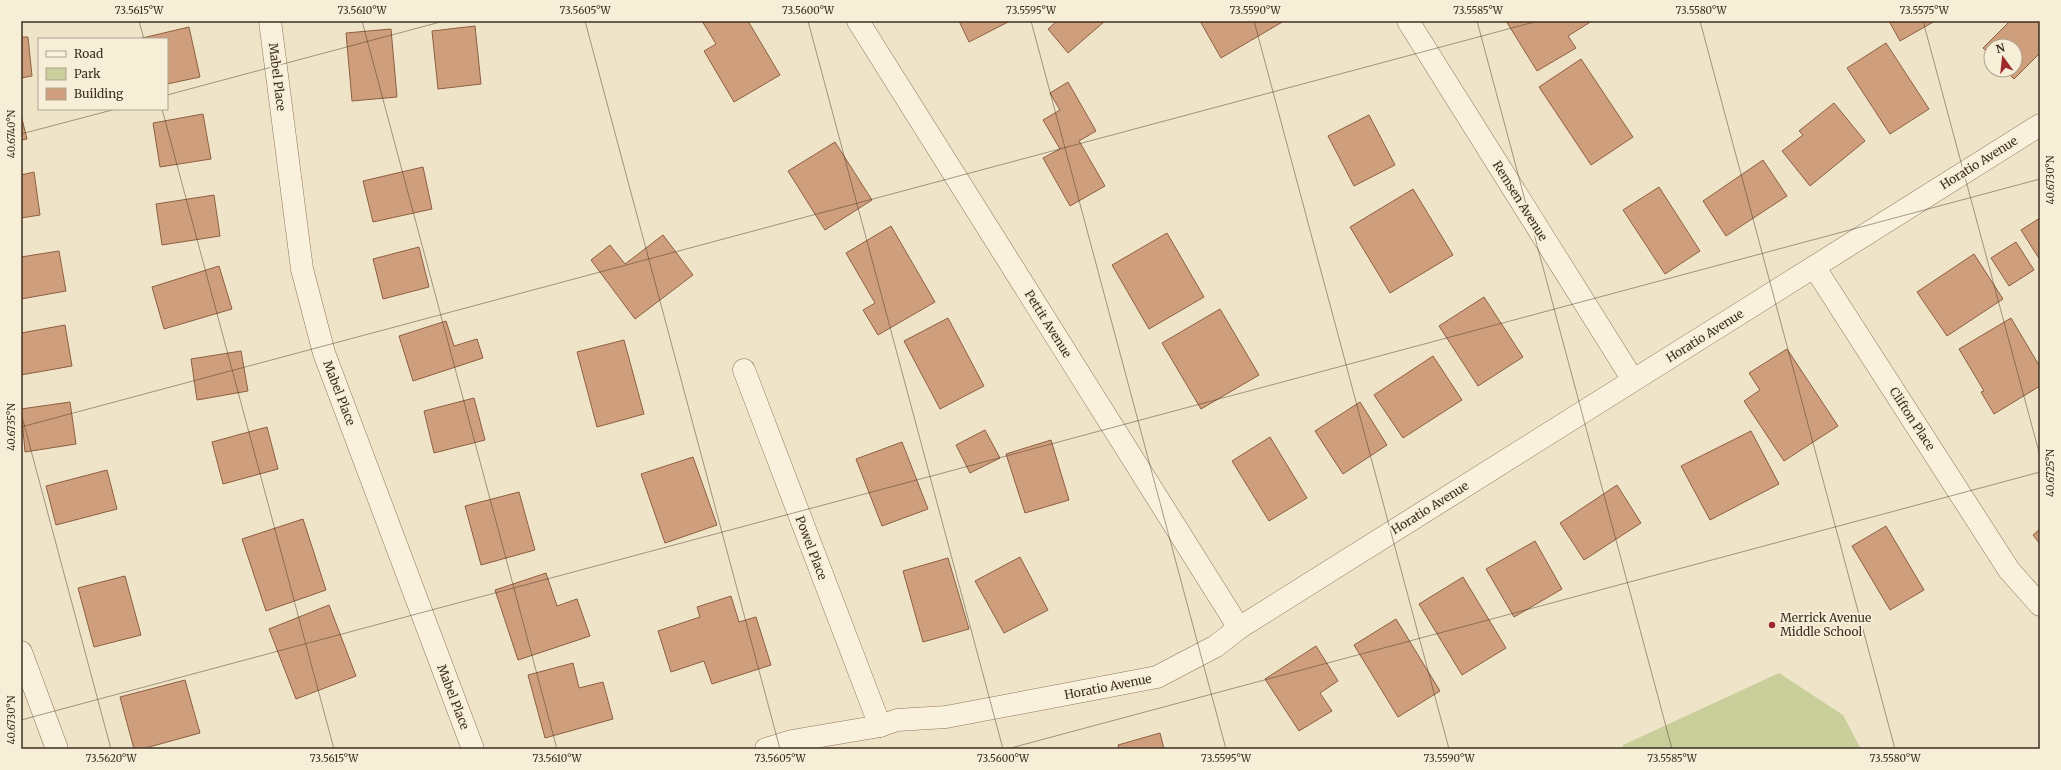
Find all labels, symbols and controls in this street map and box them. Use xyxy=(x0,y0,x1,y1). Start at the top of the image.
text: 73.5615°W xyxy=(115,4,164,17)
text: 73.5610°W xyxy=(337,4,388,17)
text: 73.5605°W xyxy=(559,4,612,17)
text: 73.5600°W xyxy=(782,4,835,17)
text: 73.5595°W xyxy=(1006,4,1057,17)
text: 73.5590°W xyxy=(1230,4,1281,17)
text: 73.5585°W xyxy=(1453,4,1504,17)
text: 73.5580°W xyxy=(1676,4,1727,17)
text: 73.5575°W xyxy=(1899,4,1950,17)
legend xyxy=(38,38,168,110)
north arrow xyxy=(1983,38,2023,78)
text: N xyxy=(1994,40,2007,56)
street label: Mabel Place xyxy=(266,42,289,112)
text: Road xyxy=(74,46,103,61)
text: Park xyxy=(74,66,101,81)
text: Building xyxy=(74,86,124,101)
text: 40.6740°N xyxy=(5,109,18,158)
street label: Horatio Avenue xyxy=(1937,133,2020,192)
text: 40.6730°N xyxy=(2044,155,2057,204)
street label: Remsen Avenue xyxy=(1490,158,1551,244)
street label: Pettit Avenue xyxy=(1022,287,1075,360)
street label: Horatio Avenue xyxy=(1663,306,1746,365)
street label: Mabel Place xyxy=(320,358,359,428)
street label: Clifton Place xyxy=(1886,384,1938,453)
text: 40.6735°N xyxy=(5,403,18,451)
text: 40.6725°N xyxy=(2044,449,2057,497)
street label: Horatio Avenue xyxy=(1388,478,1471,537)
street label: Powel Place xyxy=(792,514,831,582)
place label: Merrick Avenue Middle School xyxy=(1780,610,1871,639)
marker: Merrick Avenue Middle School xyxy=(1767,620,1777,630)
street label: Mabel Place xyxy=(434,662,473,732)
street label: Horatio Avenue xyxy=(1063,671,1153,702)
text: 40.6730°N xyxy=(5,695,18,744)
text: 73.5620°W xyxy=(86,752,138,765)
text: 73.5615°W xyxy=(310,752,359,765)
text: 73.5610°W xyxy=(532,752,583,765)
text: 73.5605°W xyxy=(754,752,807,765)
text: 73.5600°W xyxy=(977,752,1030,765)
text: 73.5595°W xyxy=(1201,752,1252,765)
text: 73.5590°W xyxy=(1424,752,1475,765)
text: 73.5585°W xyxy=(1647,752,1698,765)
text: 73.5580°W xyxy=(1870,752,1921,765)

